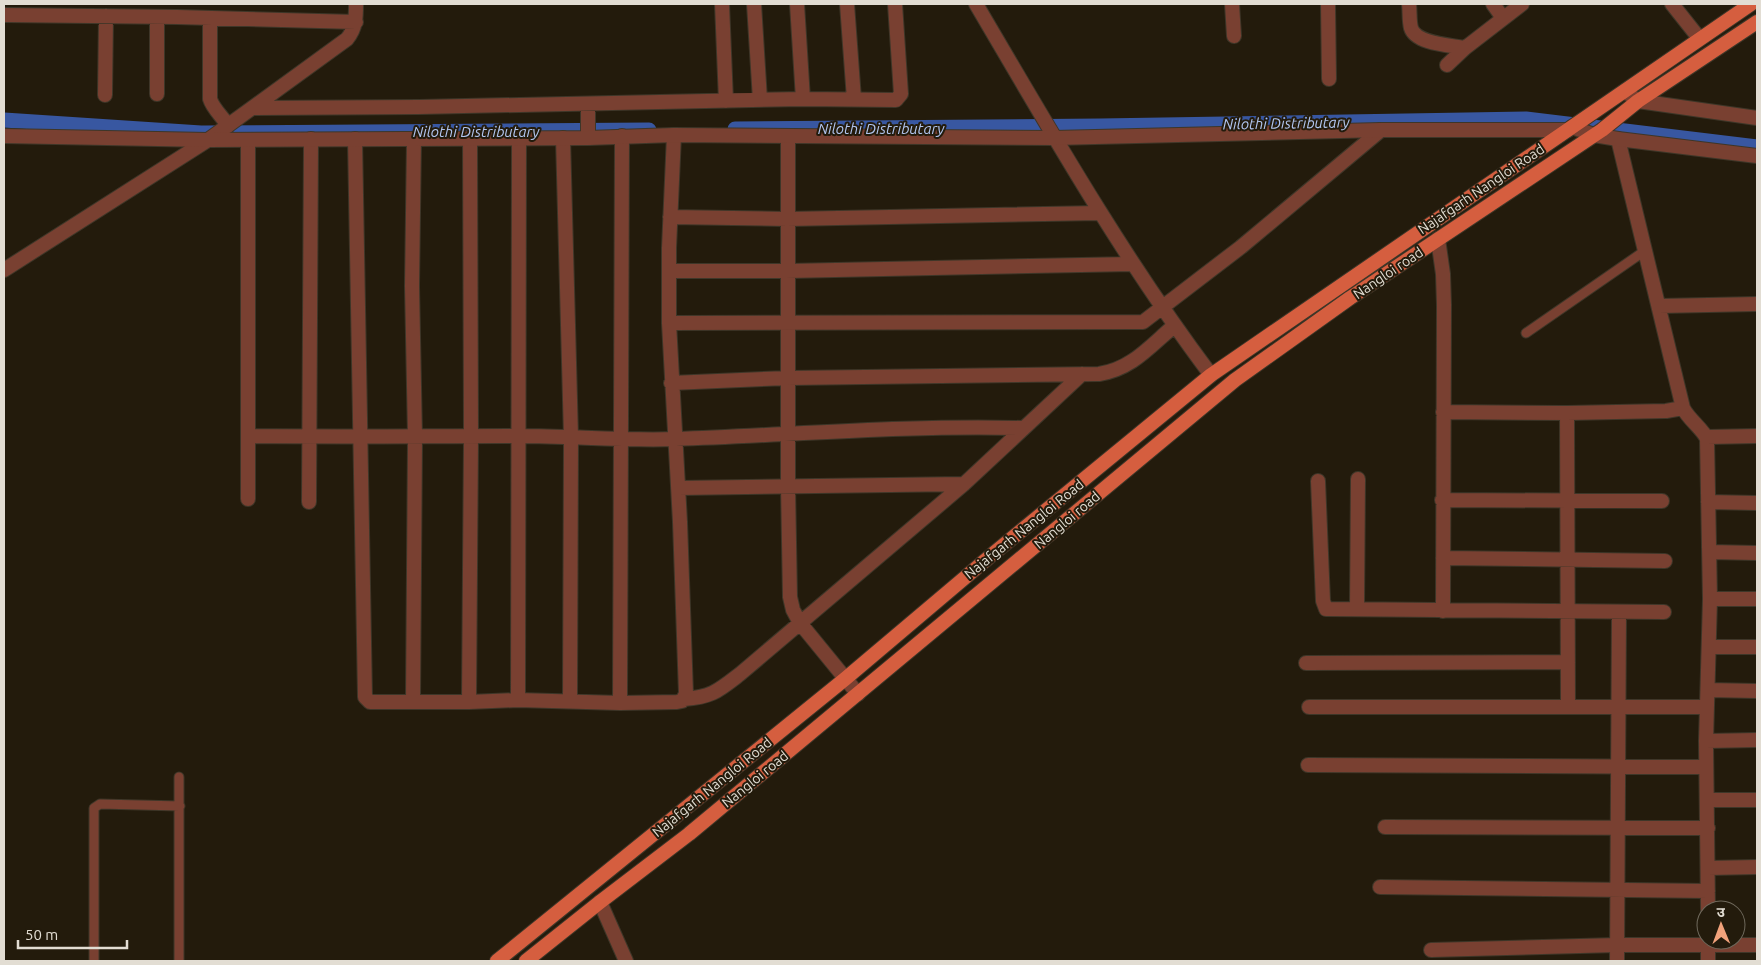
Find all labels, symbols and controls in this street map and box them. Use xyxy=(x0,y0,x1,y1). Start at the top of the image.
water label: Nilothi Distributary xyxy=(1222,113,1350,133)
water label: Nilothi Distributary xyxy=(818,120,945,137)
water label: Nilothi Distributary xyxy=(413,123,540,140)
street label: Najafgarh Nangloi Road xyxy=(1415,141,1547,237)
street label: Nangloi road xyxy=(1350,244,1426,302)
street label: Najafgarh Nangloi Road xyxy=(961,476,1087,582)
street label: Nangloi road xyxy=(1031,488,1103,552)
street label: Najafgarh Nangloi Road xyxy=(649,734,775,840)
street label: Nangloi road xyxy=(719,747,791,811)
north arrow xyxy=(1696,900,1746,950)
text: उ xyxy=(1717,904,1726,920)
scale bar xyxy=(18,918,126,950)
text: 50 m xyxy=(25,926,58,943)

